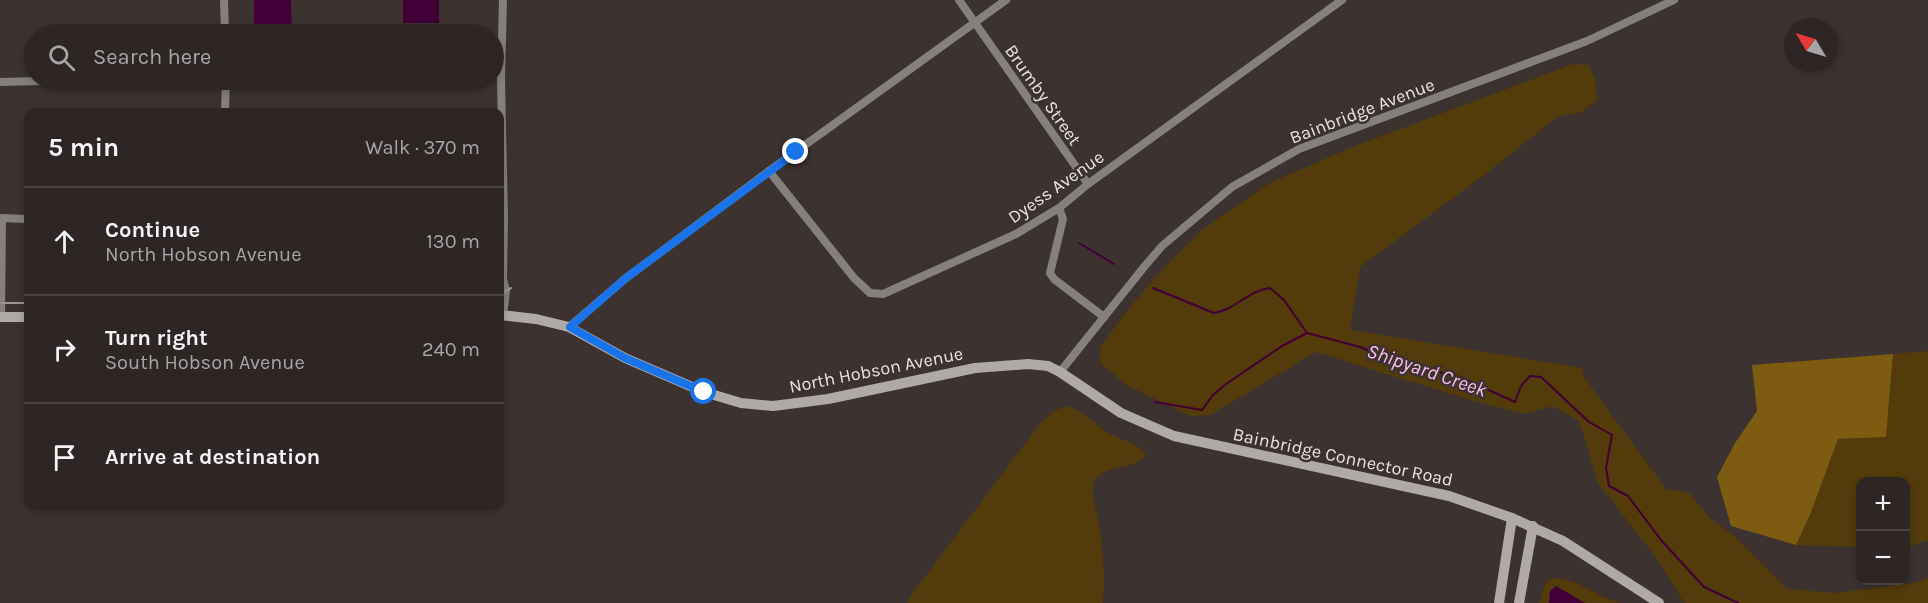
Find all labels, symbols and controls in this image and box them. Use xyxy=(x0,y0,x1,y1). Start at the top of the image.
north arrow xyxy=(1784,18,1838,72)
search box xyxy=(24,24,504,90)
street label: Brumby Street xyxy=(1000,40,1086,150)
icon: search xyxy=(45,41,78,74)
text: Search here xyxy=(93,44,211,70)
street label: Bainbridge Avenue xyxy=(1286,73,1438,149)
text: 5 min xyxy=(48,132,119,163)
text: Walk · 370 m xyxy=(365,136,480,159)
route end xyxy=(782,138,808,164)
street label: Dyess Avenue xyxy=(1004,146,1108,228)
text: Continue xyxy=(105,217,200,243)
icon: ahead xyxy=(48,225,81,258)
text: 130 m xyxy=(426,230,480,253)
text: North Hobson Avenue xyxy=(105,243,301,266)
text: Turn right xyxy=(105,325,208,351)
icon: right xyxy=(48,333,81,366)
text: 240 m xyxy=(422,338,480,361)
water label: Shipyard Creek xyxy=(1364,339,1490,402)
street label: North Hobson Avenue xyxy=(787,342,965,398)
text: South Hobson Avenue xyxy=(105,351,305,374)
route start xyxy=(690,378,716,404)
street label: Bainbridge Connector Road xyxy=(1231,423,1455,491)
icon: arrive xyxy=(48,441,81,474)
text: Arrive at destination xyxy=(105,444,320,470)
map controls xyxy=(1856,477,1910,585)
button: + xyxy=(1856,477,1910,531)
button: − xyxy=(1856,531,1910,585)

